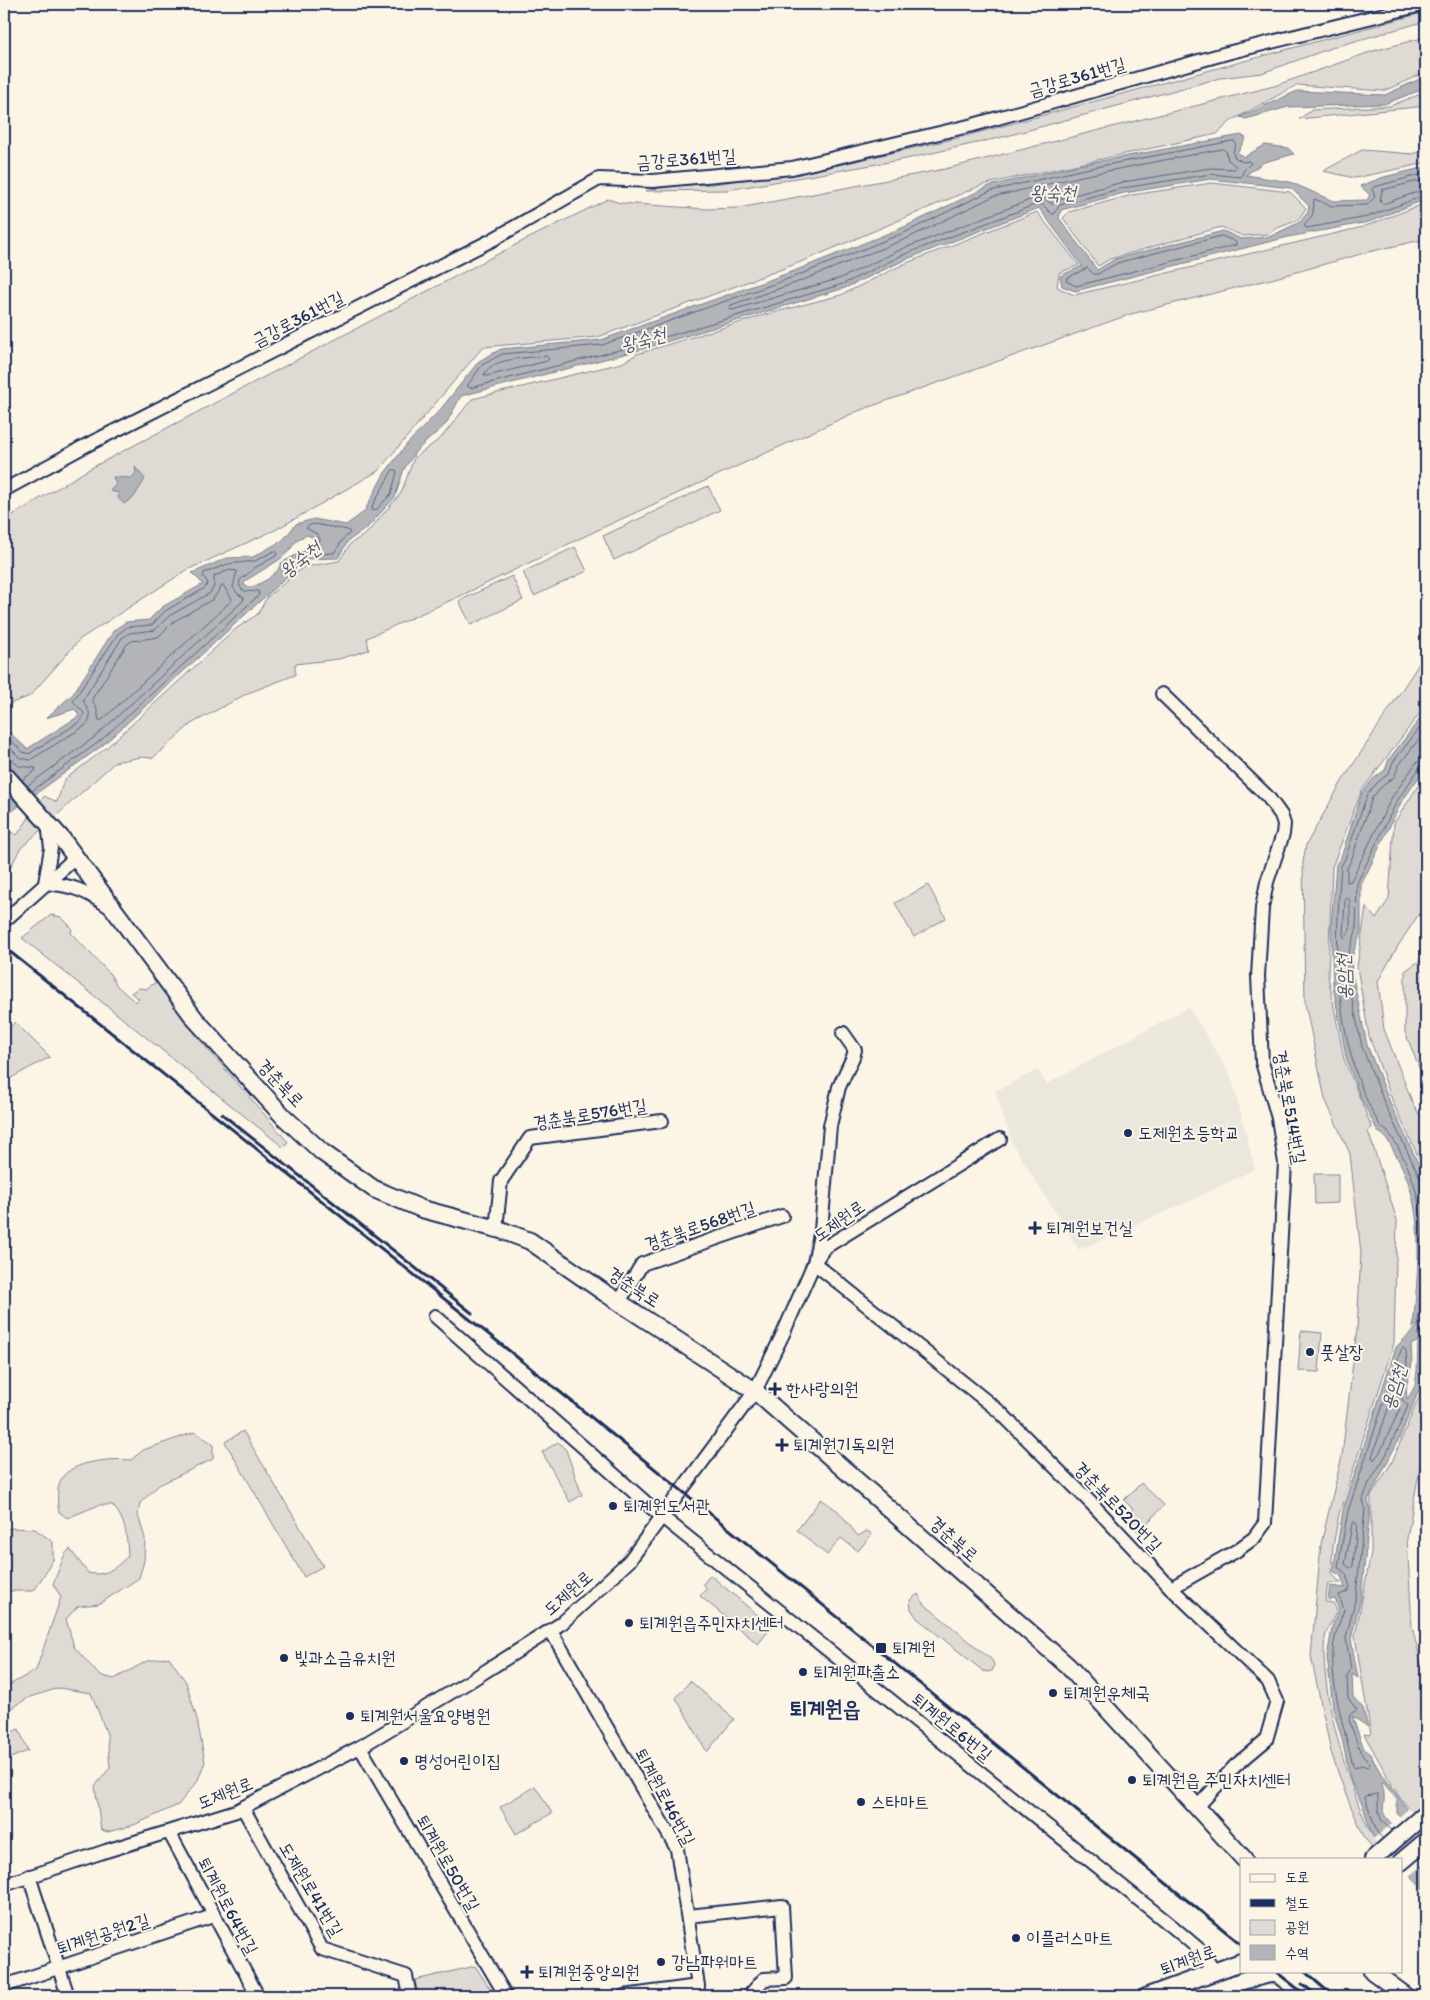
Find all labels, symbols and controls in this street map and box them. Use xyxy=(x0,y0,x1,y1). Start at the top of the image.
street label: 금강로361번길 xyxy=(1026,52,1129,101)
street label: 금강로361번길 xyxy=(635,144,737,173)
water label: 왕숙천 xyxy=(1030,181,1078,204)
street label: 금강로361번길 xyxy=(248,286,348,352)
water label: 왕숙천 xyxy=(618,322,670,357)
water label: 왕숙천 xyxy=(275,535,327,583)
water label: 용암천 xyxy=(1332,952,1355,1000)
street label: 경춘북로514번길 xyxy=(1269,1048,1311,1166)
street label: 경춘북로 xyxy=(253,1054,309,1112)
street label: 경춘북로576번길 xyxy=(532,1094,649,1134)
place label: 도제원초등학교 xyxy=(1138,1122,1239,1144)
marker: 도제원초등학교 xyxy=(1122,1127,1134,1139)
street label: 도제원로 xyxy=(809,1195,869,1247)
street label: 경춘북로568번길 xyxy=(642,1197,759,1255)
place label: 퇴계원보건실 xyxy=(1046,1217,1133,1239)
marker: 퇴계원보건실 xyxy=(1028,1221,1042,1235)
street label: 경춘북로 xyxy=(604,1262,664,1312)
place label: 풋살장 xyxy=(1320,1341,1363,1363)
marker: 풋살장 xyxy=(1304,1346,1316,1358)
water label: 용암천 xyxy=(1376,1360,1412,1412)
place label: 한사랑의원 xyxy=(786,1378,858,1400)
marker: 한사랑의원 xyxy=(768,1382,782,1396)
place label: 퇴계원기독의원 xyxy=(793,1434,894,1456)
marker: 퇴계원기독의원 xyxy=(775,1438,789,1452)
street label: 경춘북로520번길 xyxy=(1069,1457,1167,1557)
place label: 퇴계원도서관 xyxy=(623,1495,710,1517)
marker: 퇴계원도서관 xyxy=(607,1500,619,1512)
street label: 경춘북로 xyxy=(925,1511,983,1567)
street label: 도제원로 xyxy=(539,1566,597,1620)
place label: 퇴계원읍주민자치센터 xyxy=(639,1612,784,1634)
marker: 퇴계원읍주민자치센터 xyxy=(623,1617,635,1629)
place label: 퇴계원 xyxy=(892,1637,935,1659)
marker: 퇴계원 xyxy=(874,1641,888,1655)
place label: 빛과소금유치원 xyxy=(294,1647,395,1669)
marker: 빛과소금유치원 xyxy=(278,1652,290,1664)
place label: 퇴계원파출소 xyxy=(813,1661,900,1683)
marker: 퇴계원파출소 xyxy=(797,1666,809,1678)
place label: 퇴계원우체국 xyxy=(1063,1682,1150,1704)
marker: 퇴계원우체국 xyxy=(1047,1687,1059,1699)
street label: 퇴계원로6번길 xyxy=(908,1688,997,1766)
district label: 퇴계원읍 xyxy=(790,1695,860,1722)
place label: 퇴계원서울요양병원 xyxy=(360,1705,490,1727)
marker: 퇴계원서울요양병원 xyxy=(344,1710,356,1722)
street label: 퇴계원로46번길 xyxy=(630,1744,700,1850)
place label: 명성어린이집 xyxy=(414,1750,501,1772)
marker: 명성어린이집 xyxy=(398,1755,410,1767)
place label: 퇴계원읍 주민자치센터 xyxy=(1142,1769,1291,1791)
street label: 도제원로 xyxy=(194,1772,256,1814)
marker: 퇴계원읍 주민자치센터 xyxy=(1126,1774,1138,1786)
place label: 스타마트 xyxy=(871,1791,929,1813)
marker: 스타마트 xyxy=(855,1796,867,1808)
street label: 퇴계원로50번길 xyxy=(412,1811,485,1915)
street label: 도제원로41번길 xyxy=(274,1838,348,1941)
street label: 퇴계원로64번길 xyxy=(193,1853,263,1959)
legend xyxy=(1240,1858,1402,1972)
text: 도로 xyxy=(1285,1868,1309,1886)
text: 철도 xyxy=(1285,1894,1309,1912)
street label: 퇴계원공원2길 xyxy=(54,1908,153,1959)
text: 공원 xyxy=(1285,1918,1309,1936)
place label: 이플러스마트 xyxy=(1026,1927,1113,1949)
marker: 이플러스마트 xyxy=(1010,1932,1022,1944)
street label: 퇴계원로 xyxy=(1157,1940,1219,1980)
text: 수역 xyxy=(1285,1944,1309,1962)
place label: 강남파워마트 xyxy=(671,1951,758,1973)
marker: 강남파워마트 xyxy=(655,1956,667,1968)
place label: 퇴계원중앙의원 xyxy=(538,1961,639,1983)
marker: 퇴계원중앙의원 xyxy=(520,1965,534,1979)

